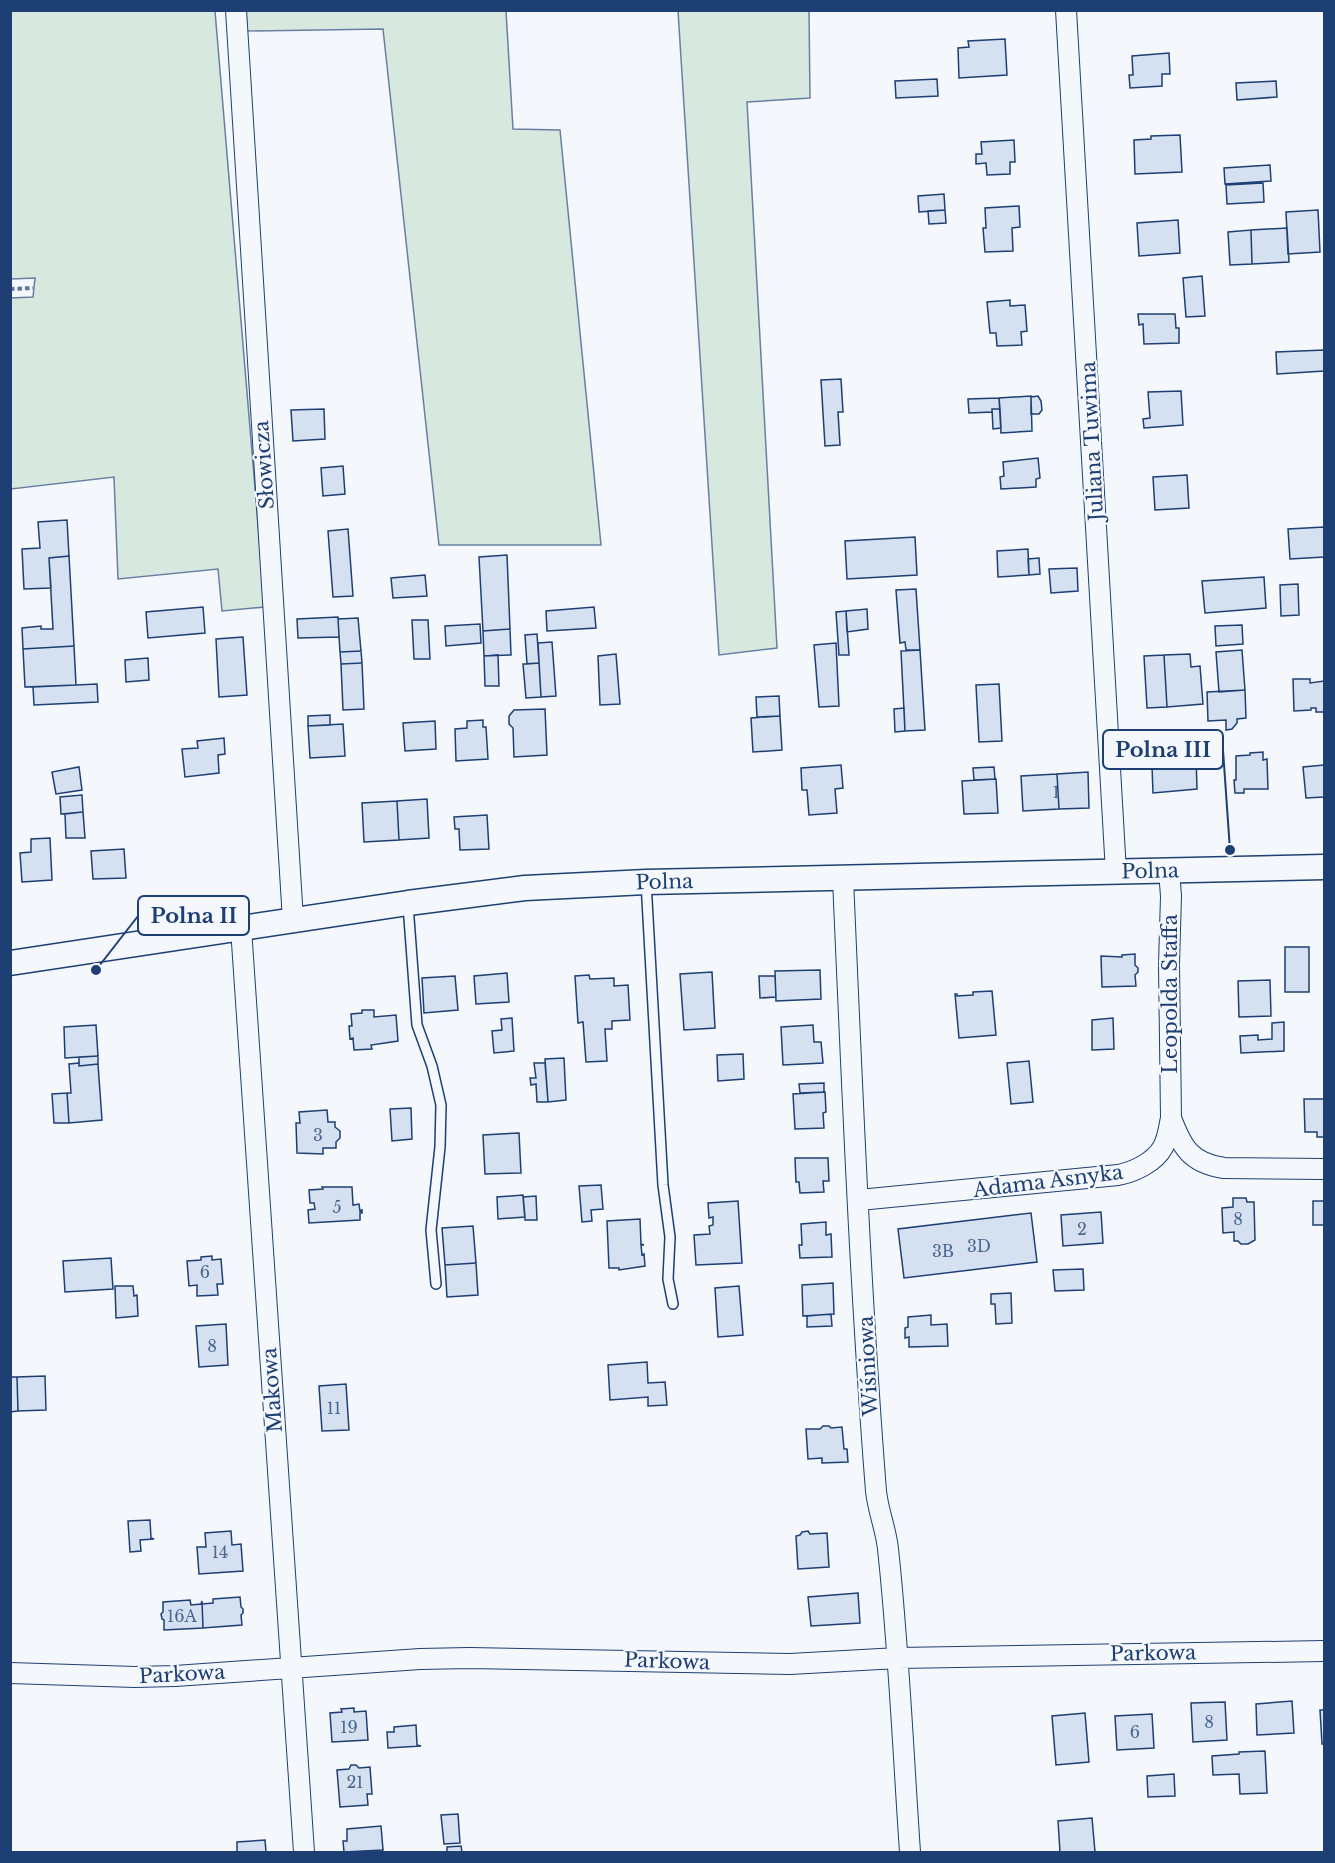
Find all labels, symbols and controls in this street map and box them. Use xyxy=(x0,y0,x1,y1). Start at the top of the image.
street label: Juliana Tuwima xyxy=(1076,360,1108,524)
street label: Słowicza xyxy=(249,419,279,510)
callout: Polna III xyxy=(1103,730,1223,769)
text: Polna III xyxy=(1115,737,1211,763)
house number: 1 xyxy=(1052,782,1060,802)
street label: Polna xyxy=(1121,858,1180,883)
street label: Polna xyxy=(635,869,694,895)
callout: Polna II xyxy=(138,896,249,935)
text: Polna II xyxy=(151,903,237,929)
street label: Leopolda Staffa xyxy=(1158,913,1182,1074)
house number: 3 xyxy=(313,1125,323,1145)
street label: Adama Asnyka xyxy=(971,1160,1125,1202)
house number: 5 xyxy=(332,1197,342,1217)
house number: 8 xyxy=(1233,1209,1243,1229)
house number: 2 xyxy=(1077,1219,1087,1239)
house number: 3D xyxy=(967,1236,991,1256)
house number: 3B xyxy=(932,1241,954,1261)
house number: 6 xyxy=(200,1262,210,1282)
street label: Wiśniowa xyxy=(853,1314,883,1418)
house number: 8 xyxy=(207,1336,217,1356)
street label: Makowa xyxy=(257,1346,287,1433)
house number: 11 xyxy=(327,1398,341,1418)
house number: 14 xyxy=(212,1542,228,1562)
house number: 16A xyxy=(167,1606,198,1626)
street label: Parkowa xyxy=(1110,1640,1197,1666)
street label: Parkowa xyxy=(623,1648,711,1675)
street label: Parkowa xyxy=(138,1660,227,1688)
house number: 8 xyxy=(1204,1712,1214,1732)
house number: 19 xyxy=(340,1717,358,1737)
house number: 6 xyxy=(1130,1722,1140,1742)
house number: 21 xyxy=(347,1772,364,1792)

